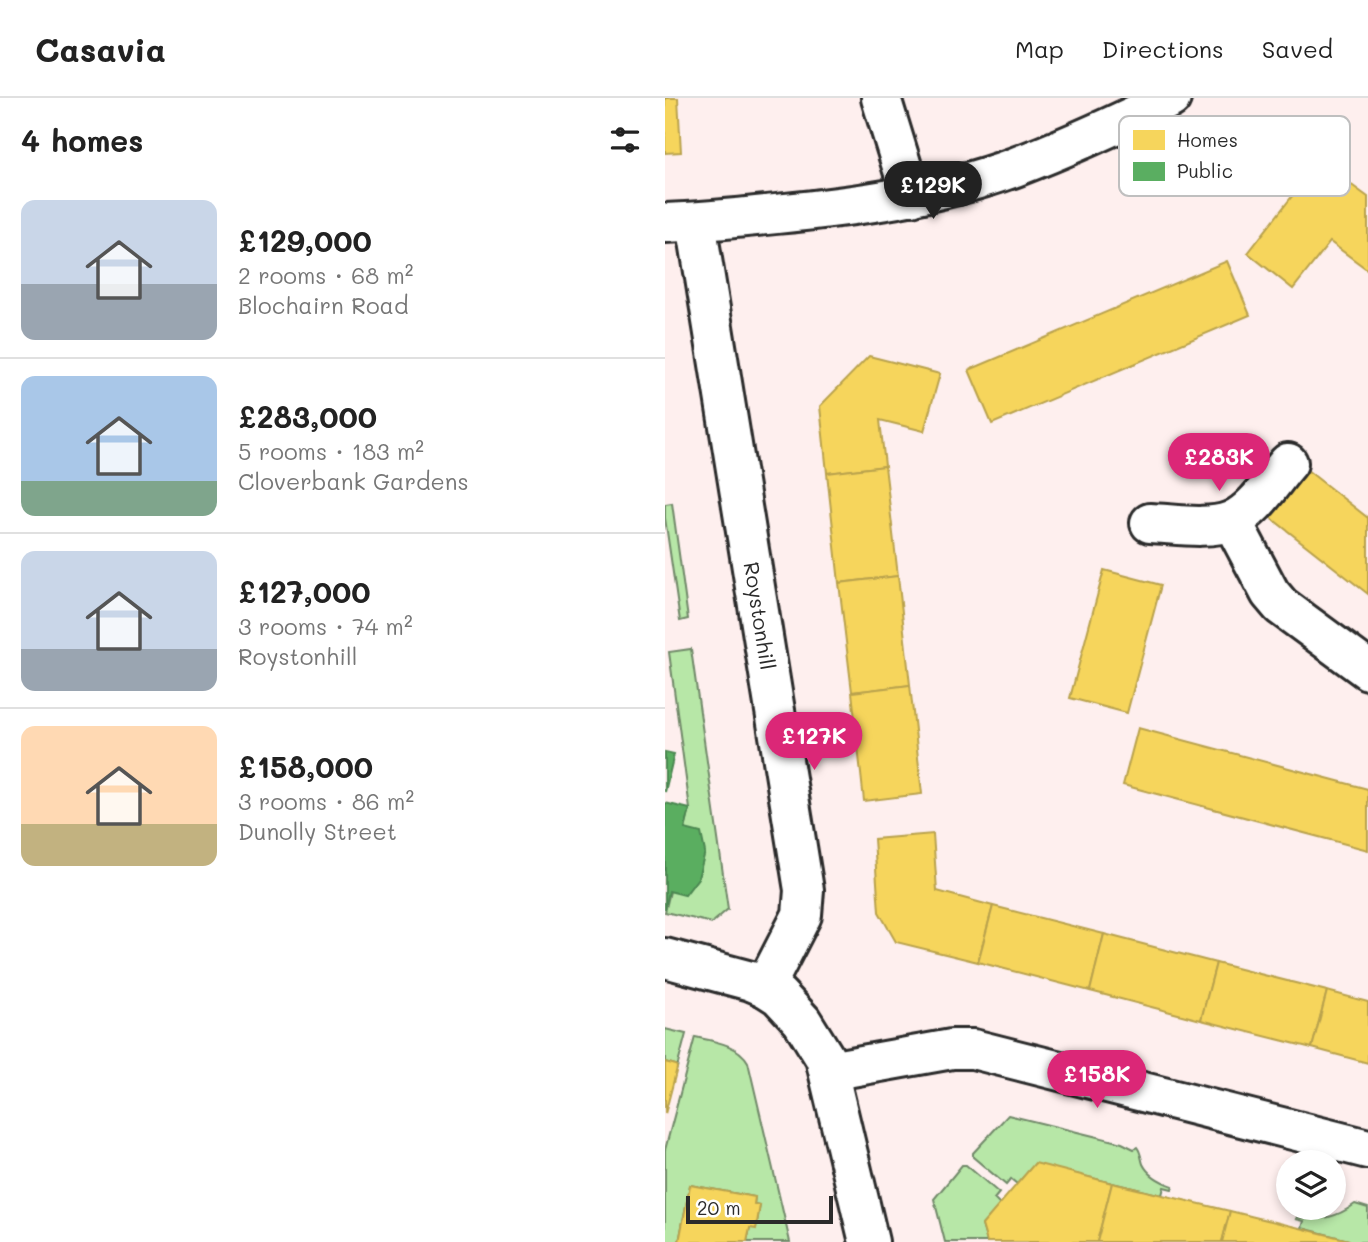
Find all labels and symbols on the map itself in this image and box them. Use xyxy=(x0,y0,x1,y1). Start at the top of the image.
legend xyxy=(1119,116,1350,196)
text: Homes xyxy=(1177,127,1238,152)
text: Public xyxy=(1177,158,1233,183)
pin: £129K xyxy=(884,162,982,221)
pin: £283K xyxy=(1170,434,1268,493)
street label: Roystonhill xyxy=(739,560,782,672)
pin: £127K xyxy=(765,712,863,772)
pin: £158K xyxy=(1048,1051,1146,1110)
scale bar xyxy=(686,1193,833,1225)

